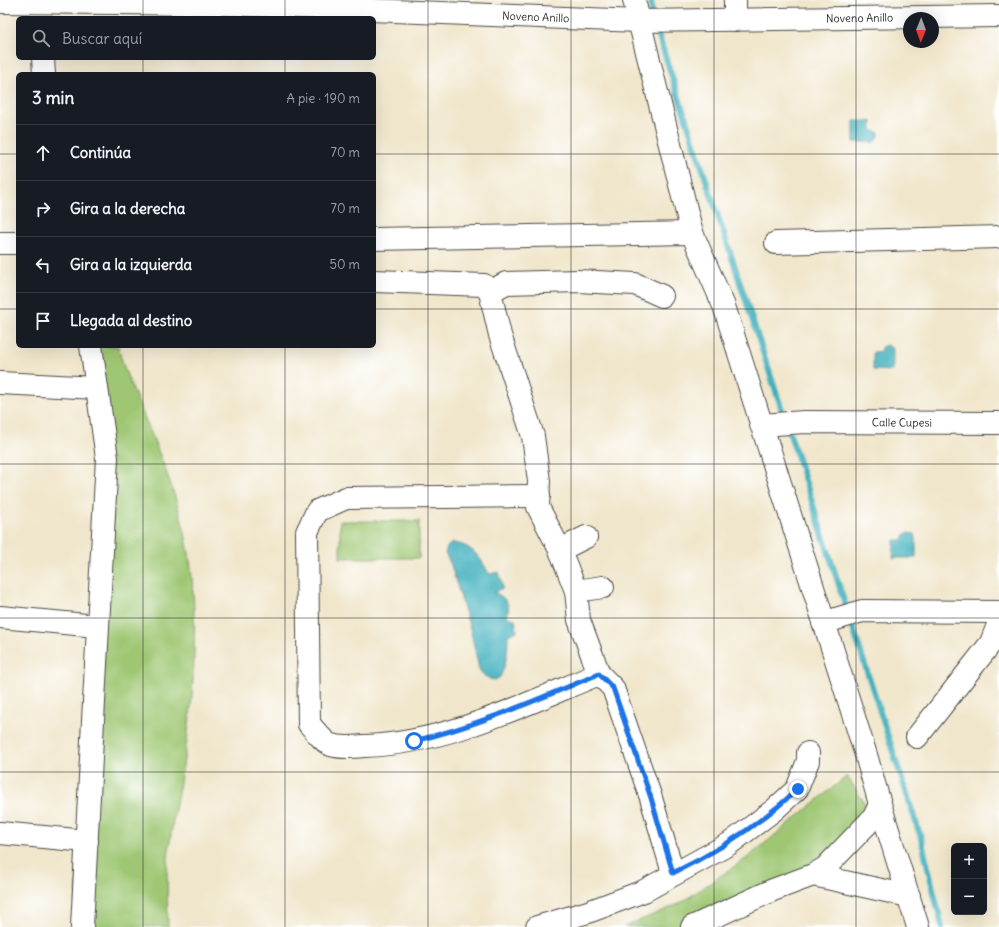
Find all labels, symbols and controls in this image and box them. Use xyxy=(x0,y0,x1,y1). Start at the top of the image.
street label: Noveno Anillo xyxy=(502,8,570,25)
street label: Noveno Anillo xyxy=(826,10,893,25)
north arrow xyxy=(903,12,939,48)
search box xyxy=(16,16,376,60)
icon: search xyxy=(30,27,52,49)
text: Buscar aquí xyxy=(62,29,142,48)
text: 3 min xyxy=(32,87,74,109)
text: A pie · 190 m xyxy=(286,90,360,107)
icon: ahead xyxy=(32,142,54,164)
text: Continúa xyxy=(70,143,131,162)
text: 70 m xyxy=(331,144,360,161)
icon: right xyxy=(32,198,54,220)
text: Gira a la derecha xyxy=(70,199,185,218)
text: 70 m xyxy=(331,200,360,217)
icon: left xyxy=(32,254,54,276)
text: Gira a la izquierda xyxy=(70,255,192,274)
text: 50 m xyxy=(329,256,360,273)
icon: arrive xyxy=(32,310,54,332)
text: Llegada al destino xyxy=(70,311,192,330)
street label: Calle Cupesi xyxy=(872,415,932,430)
route start xyxy=(405,732,423,750)
route end xyxy=(789,780,807,798)
map controls xyxy=(951,843,987,915)
button: + xyxy=(951,843,987,879)
button: − xyxy=(951,879,987,915)

